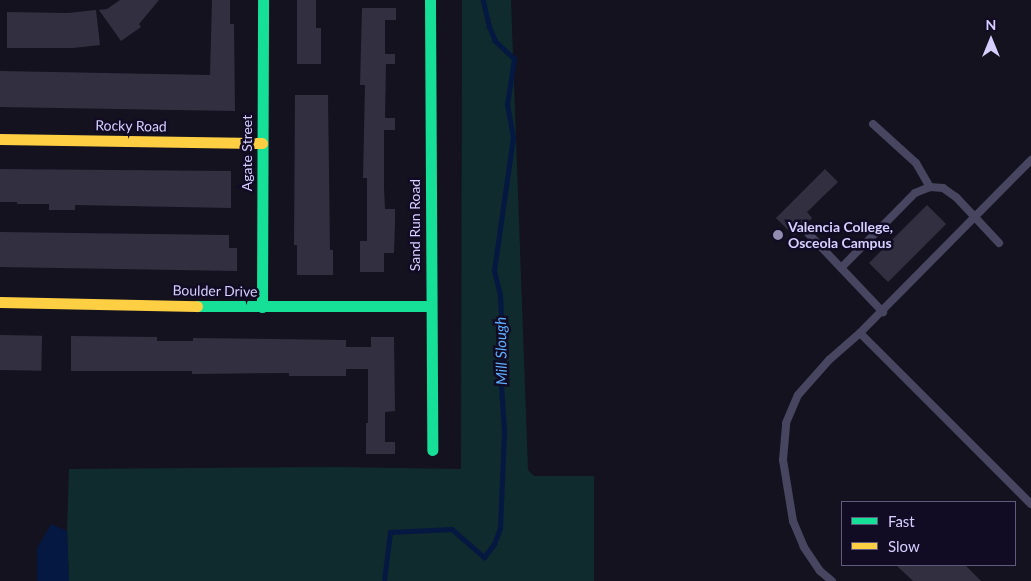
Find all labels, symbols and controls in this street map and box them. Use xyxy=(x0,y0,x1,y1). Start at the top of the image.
north arrow xyxy=(966,15,1016,65)
text: N xyxy=(986,16,996,33)
street label: Agate Street xyxy=(239,115,255,191)
street label: Rocky Road xyxy=(95,117,167,135)
street label: Sand Run Road xyxy=(407,179,423,271)
place label: Valencia College, Osceola Campus xyxy=(788,219,893,252)
marker: Valencia College, Osceola Campus xyxy=(772,229,784,241)
street label: Boulder Drive xyxy=(172,282,258,300)
water label: Mill Slough xyxy=(491,317,511,385)
legend xyxy=(841,501,1016,566)
text: Fast xyxy=(888,512,915,530)
text: Slow xyxy=(888,537,920,555)

